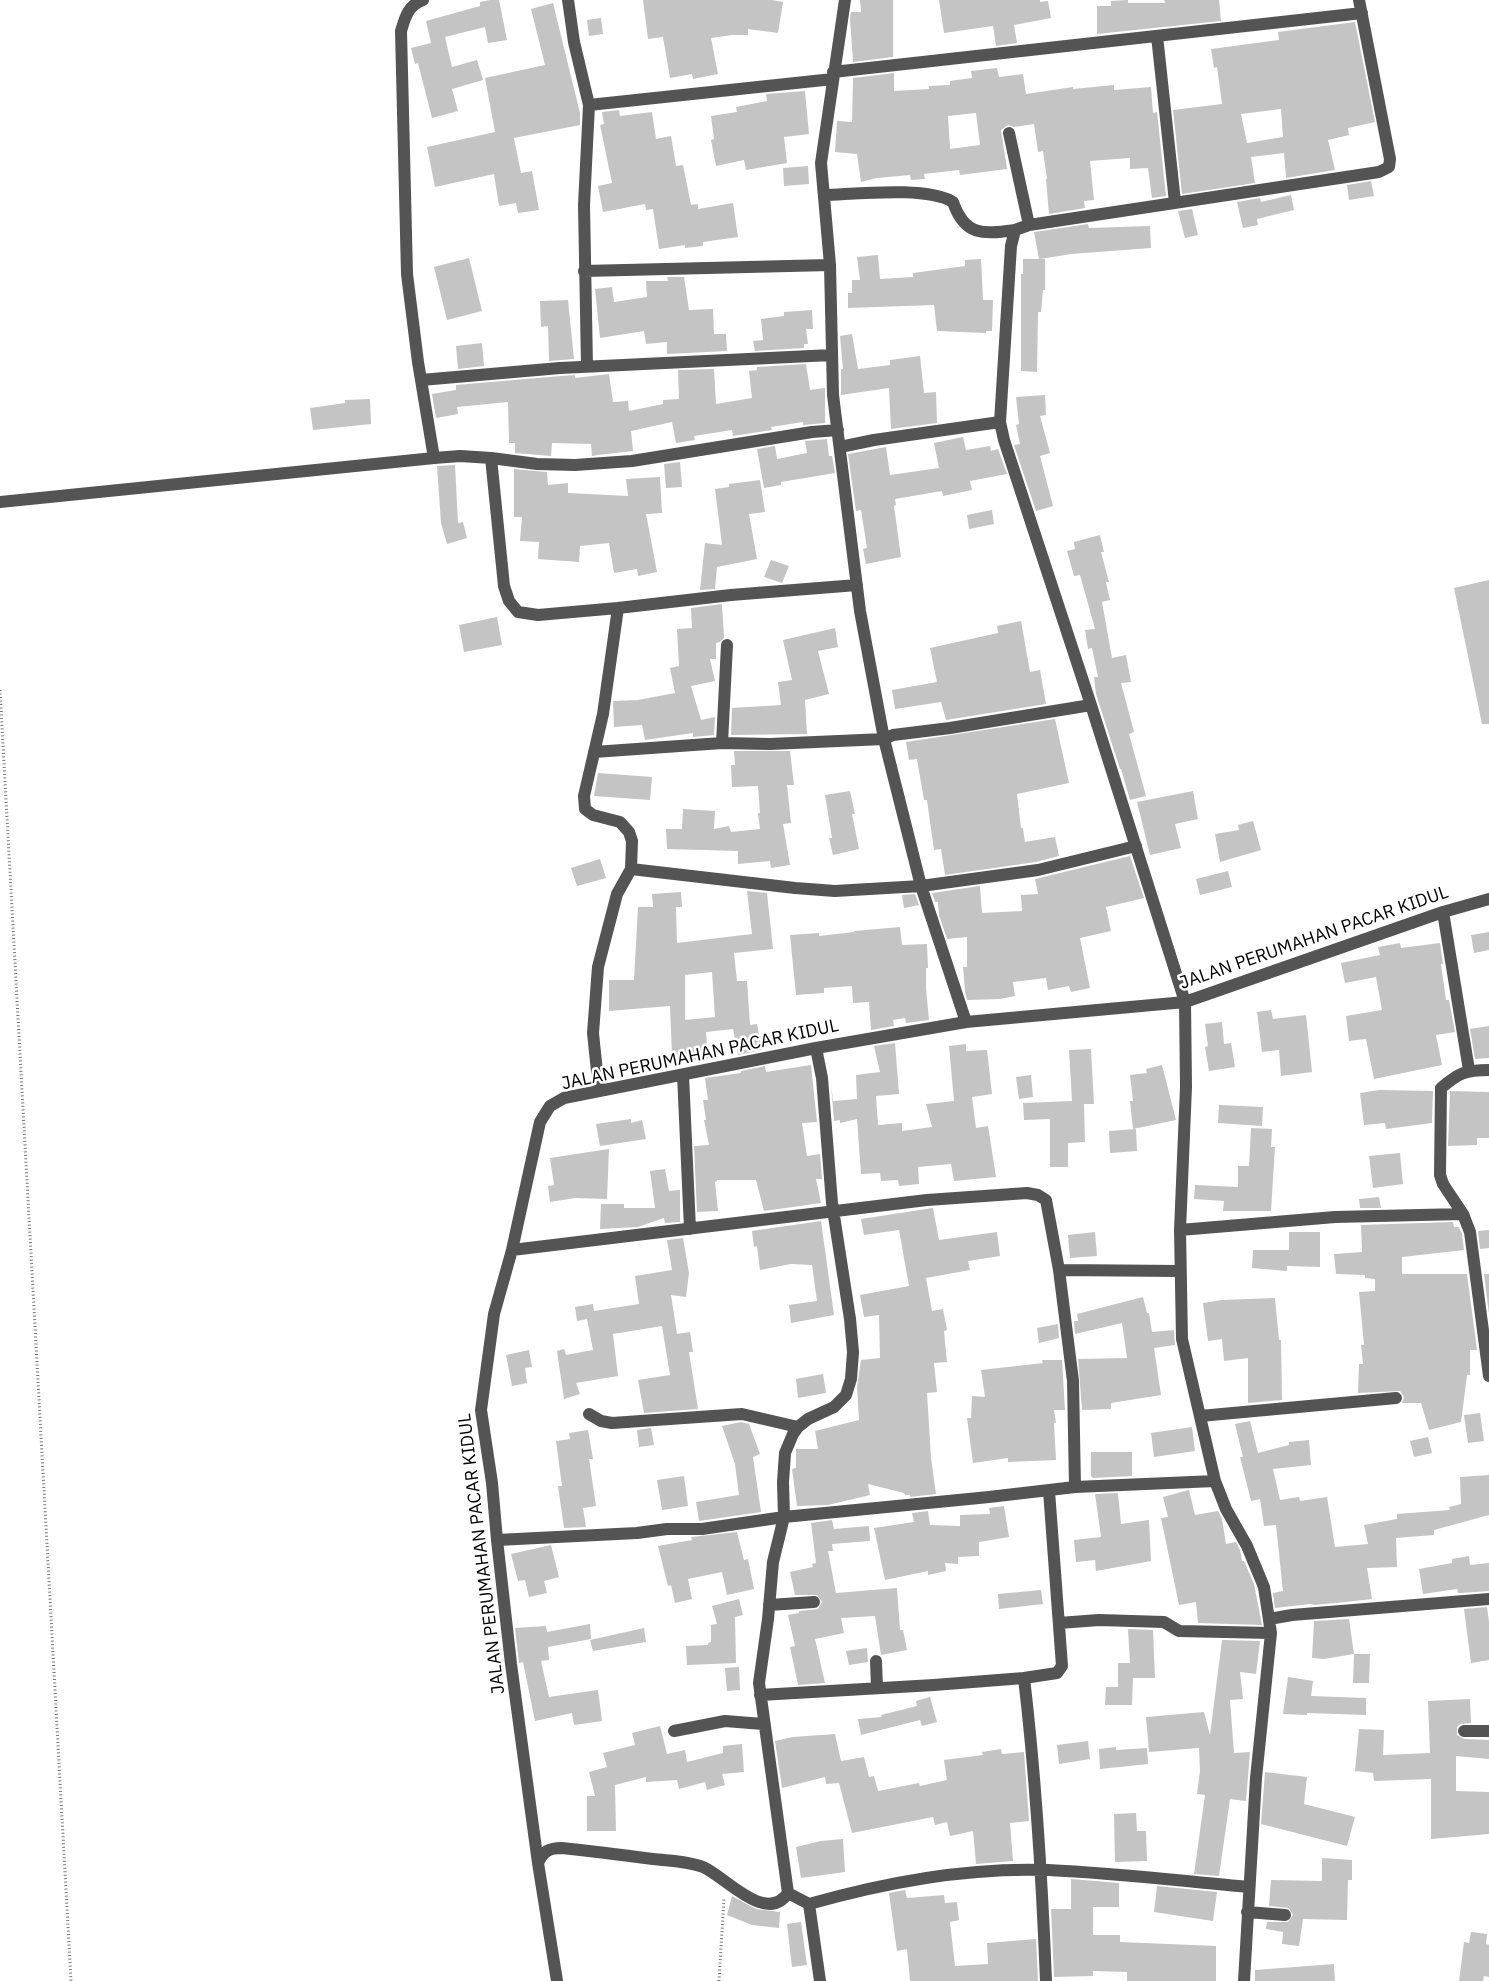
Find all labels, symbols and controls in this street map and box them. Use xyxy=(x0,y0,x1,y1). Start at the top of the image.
street label: JALAN PERUMAHAN PACAR KIDUL xyxy=(1177,882,1451,994)
street label: JALAN PERUMAHAN PACAR KIDUL xyxy=(560,1015,840,1095)
street label: JALAN PERUMAHAN PACAR KIDUL xyxy=(454,1412,510,1696)

